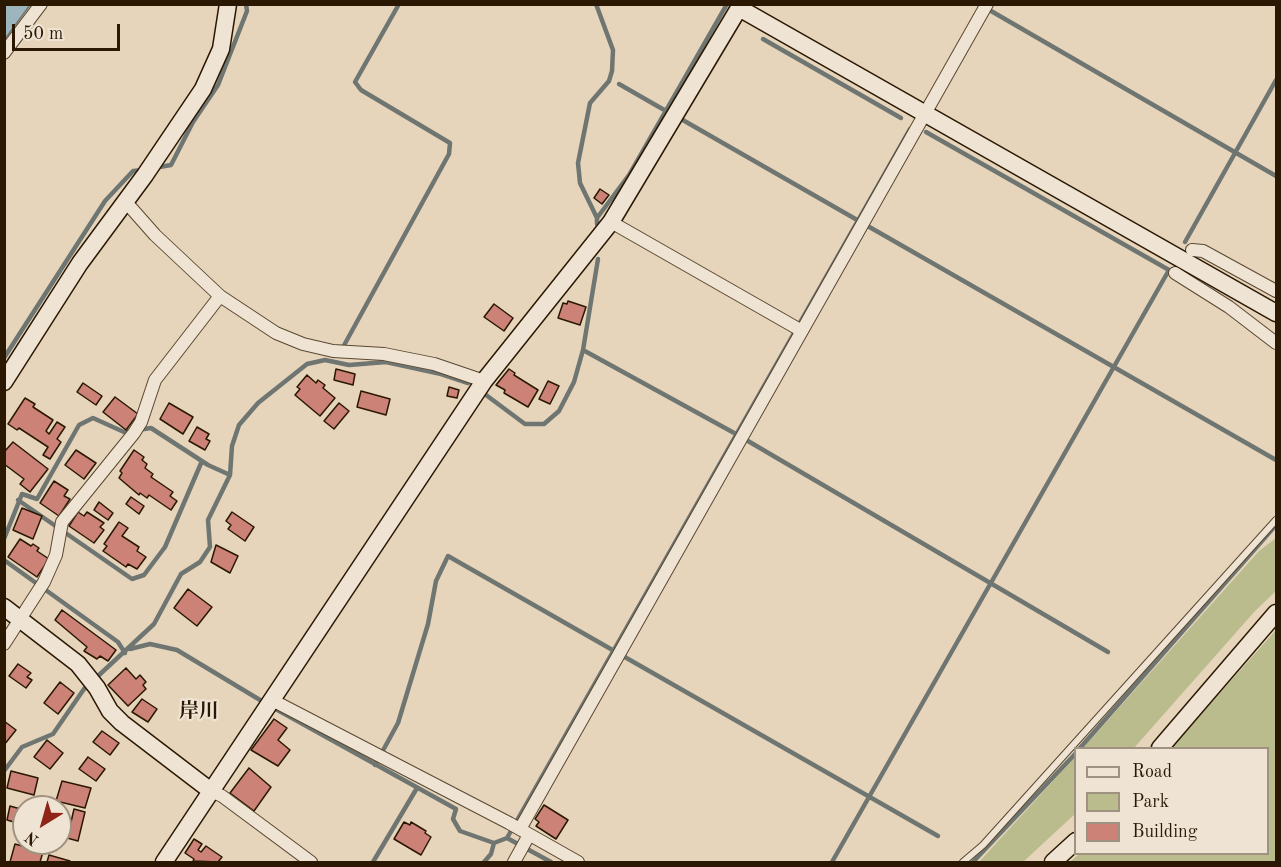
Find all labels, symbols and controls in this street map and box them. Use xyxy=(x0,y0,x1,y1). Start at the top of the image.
scale bar xyxy=(15,12,123,50)
text: 50 m xyxy=(23,25,63,43)
district label: 岸川 xyxy=(179,700,219,724)
legend xyxy=(1074,747,1269,855)
text: Road xyxy=(1132,763,1172,781)
text: Park xyxy=(1132,793,1169,811)
north arrow xyxy=(12,795,72,855)
text: Building xyxy=(1132,823,1197,841)
text: N xyxy=(23,828,42,848)

